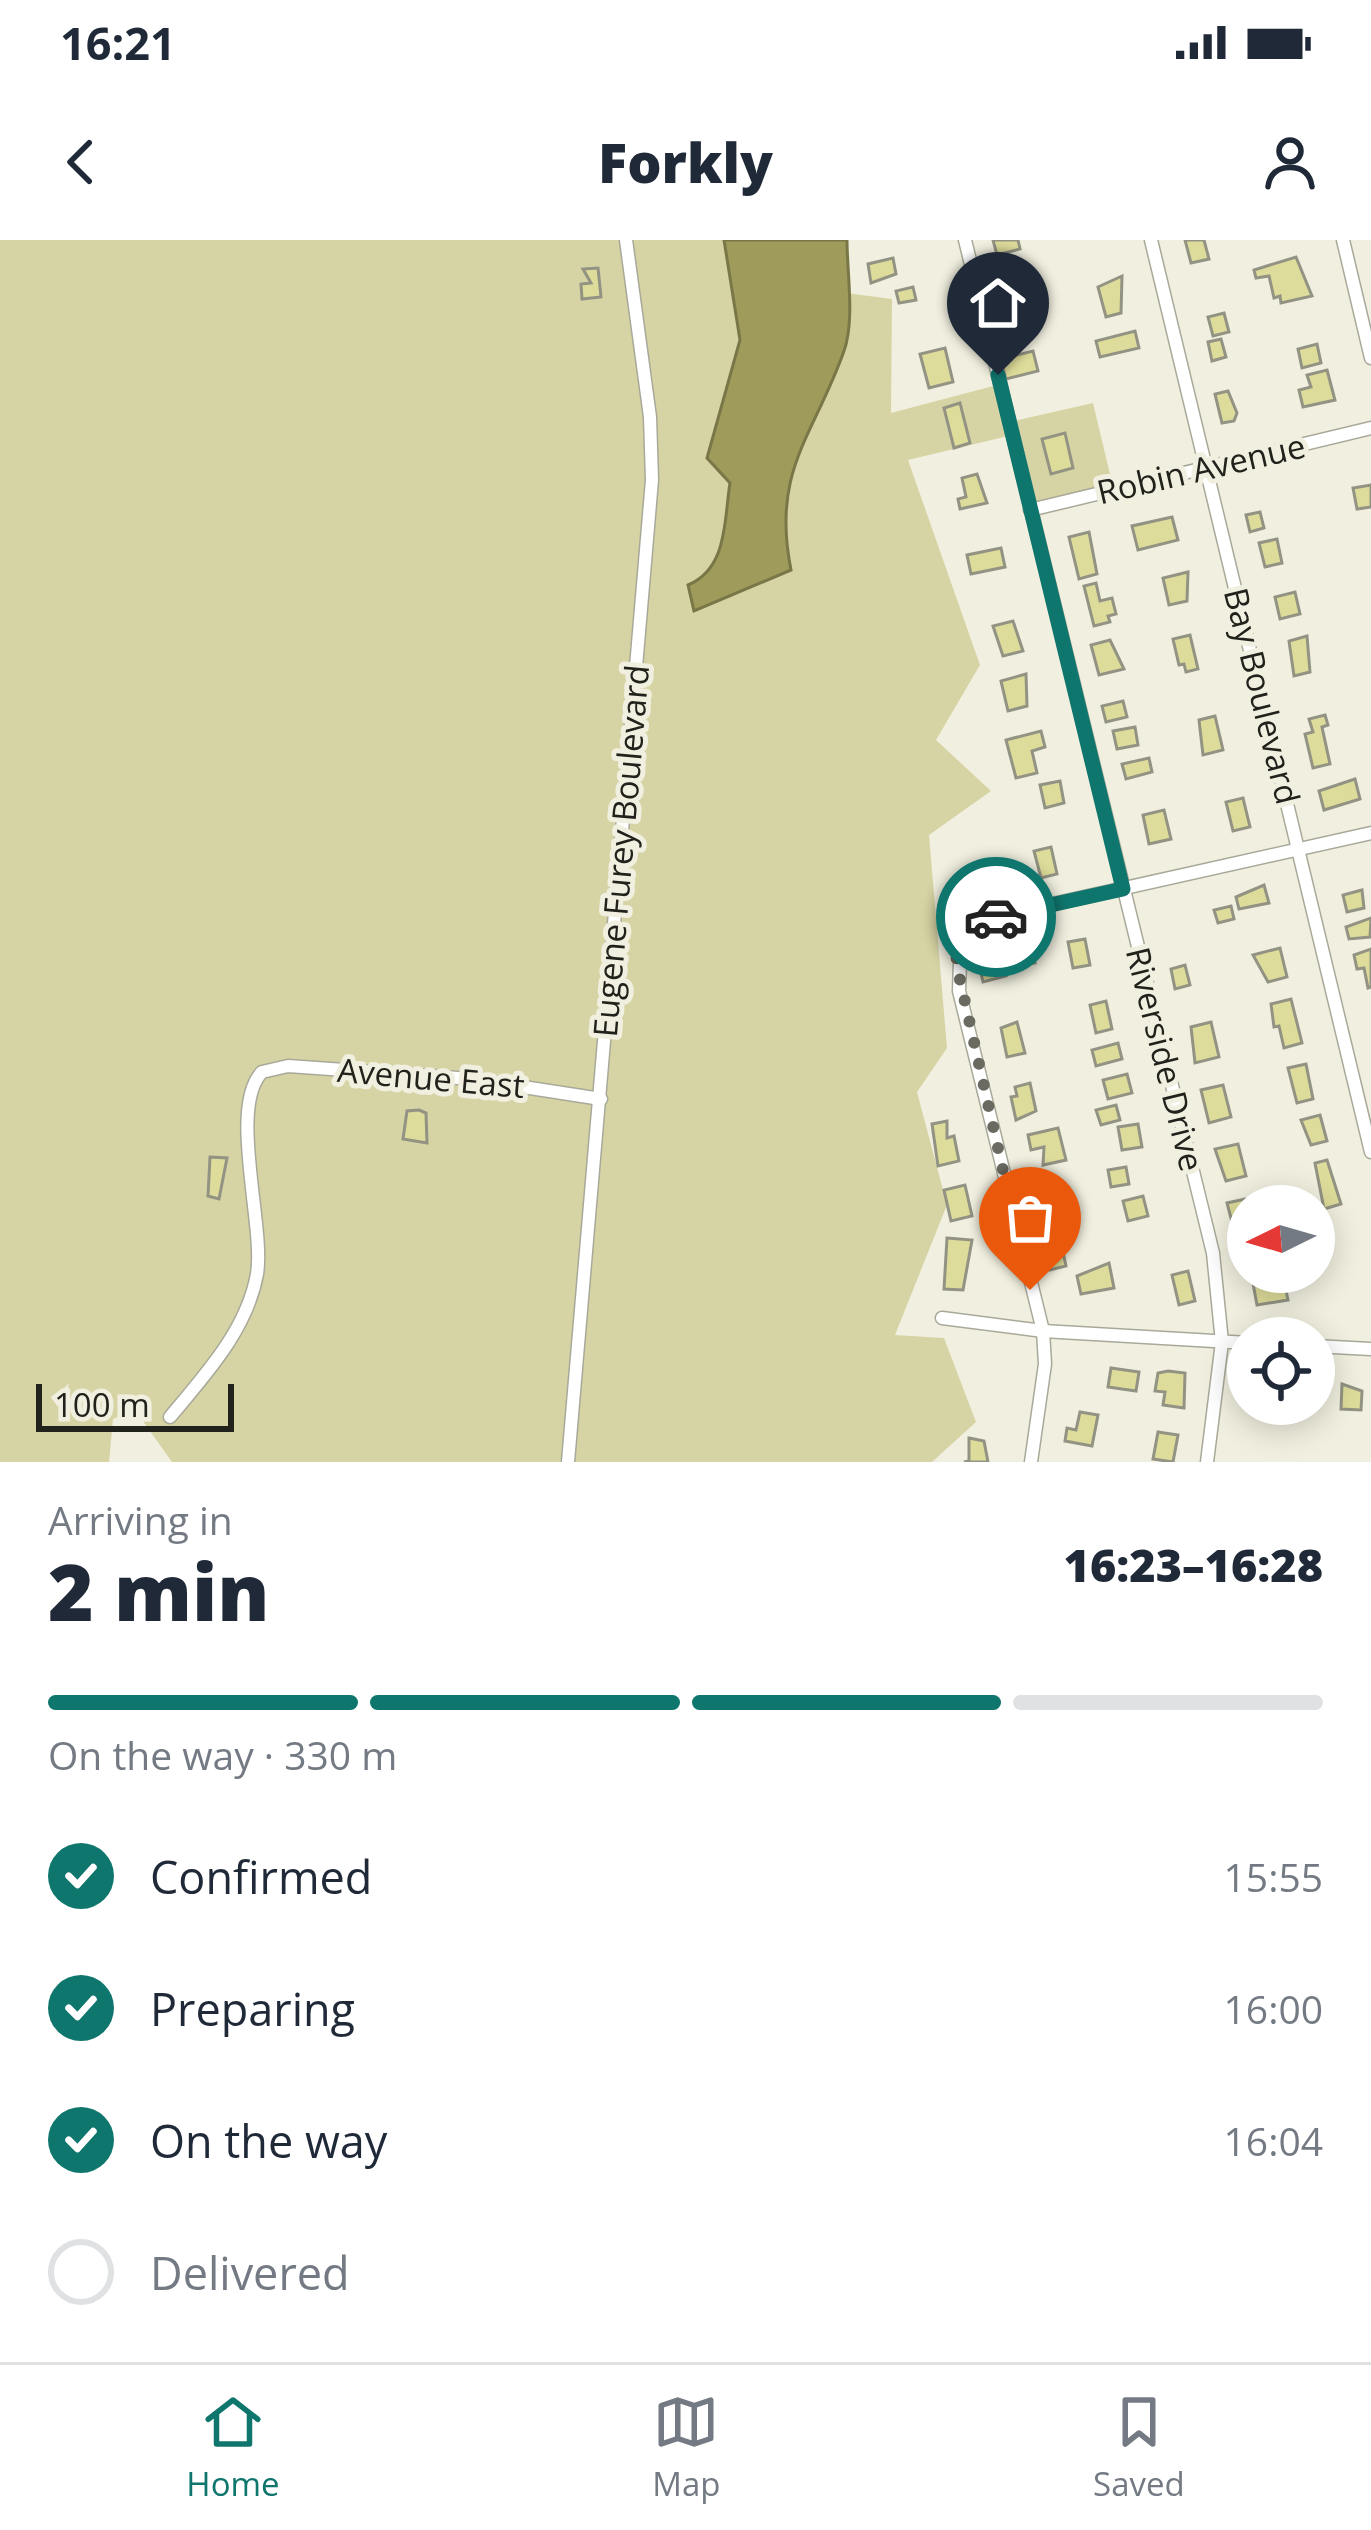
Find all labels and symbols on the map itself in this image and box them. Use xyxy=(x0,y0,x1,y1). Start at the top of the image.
pin xyxy=(947,252,1049,375)
street label: Robin Avenue xyxy=(1092,423,1309,514)
street label: Bay Boulevard xyxy=(1214,583,1311,809)
street label: Eugene Furey Boulevard xyxy=(582,663,659,1039)
courier xyxy=(936,857,1056,977)
street label: Riverside Drive xyxy=(1116,942,1215,1176)
street label: Avenue East xyxy=(336,1047,526,1108)
pin xyxy=(979,1167,1081,1290)
north arrow xyxy=(1227,1185,1335,1293)
scale bar xyxy=(36,1378,234,1431)

